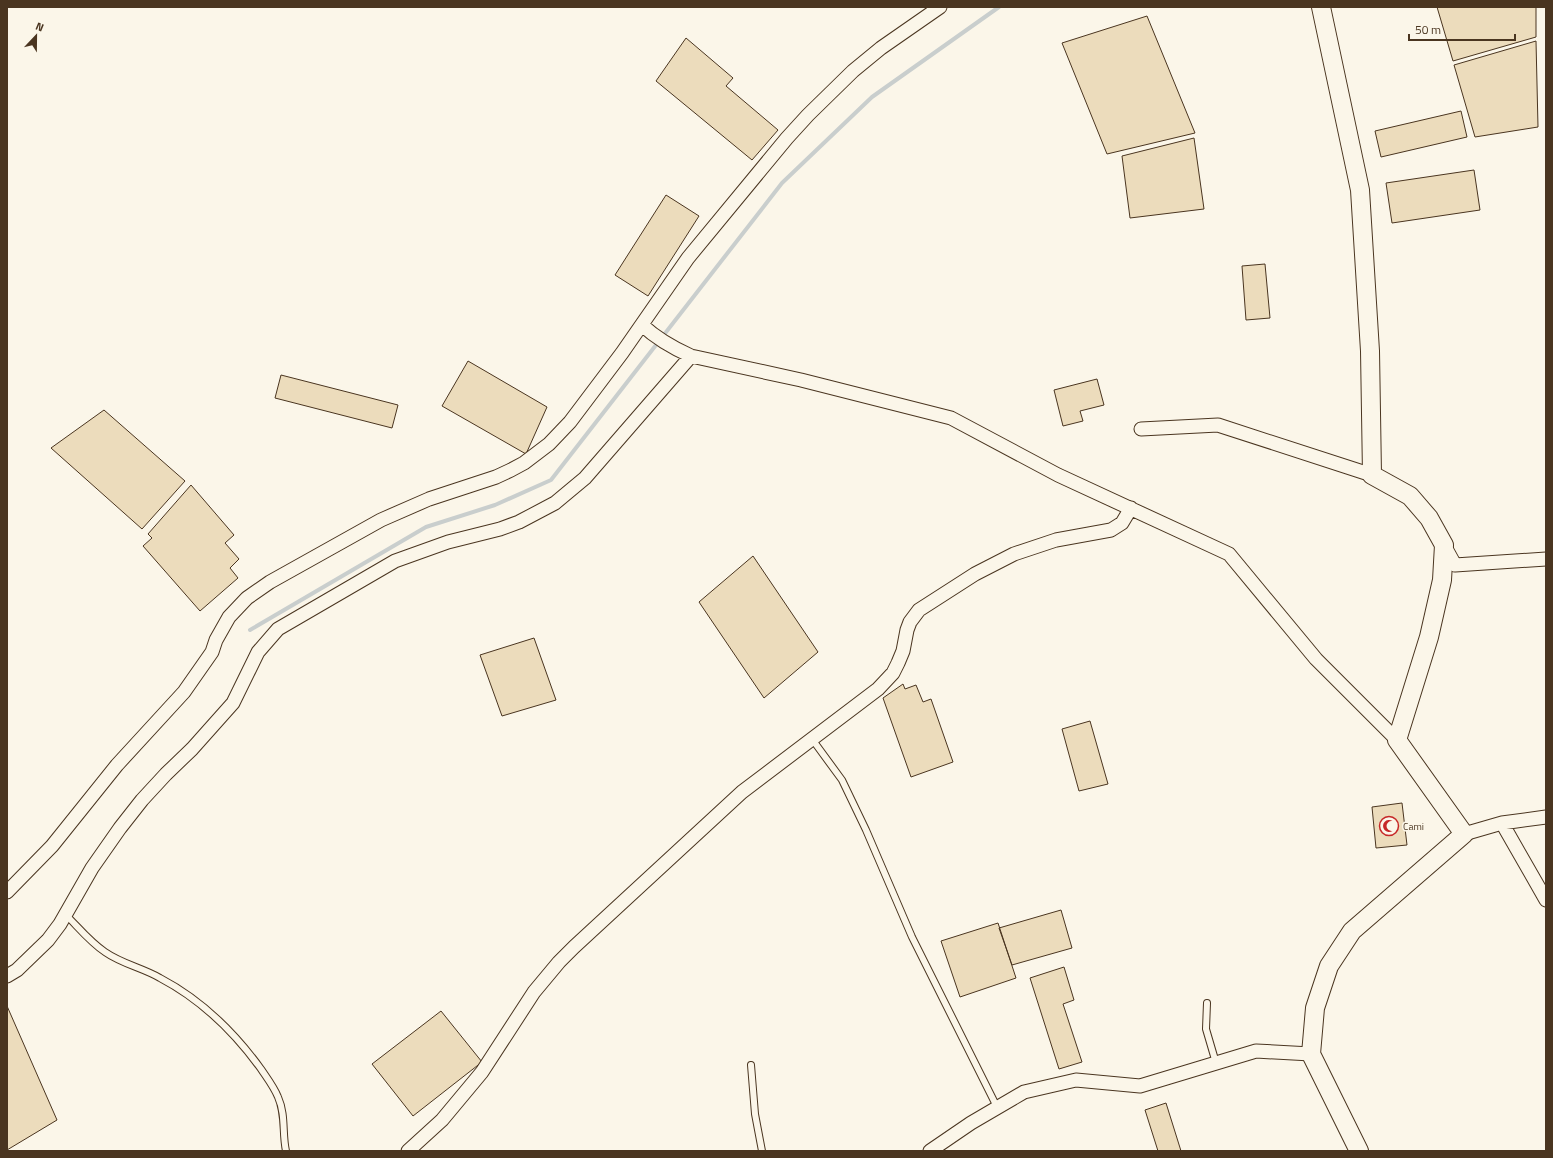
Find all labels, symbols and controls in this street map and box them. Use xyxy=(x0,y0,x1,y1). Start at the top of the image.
north arrow xyxy=(16,16,56,56)
scale bar xyxy=(1409,16,1515,42)
text: N xyxy=(33,18,46,36)
text: 50 m xyxy=(1415,20,1441,39)
mosque icon: Cami xyxy=(1378,815,1400,837)
place label: Cami xyxy=(1403,819,1424,834)

